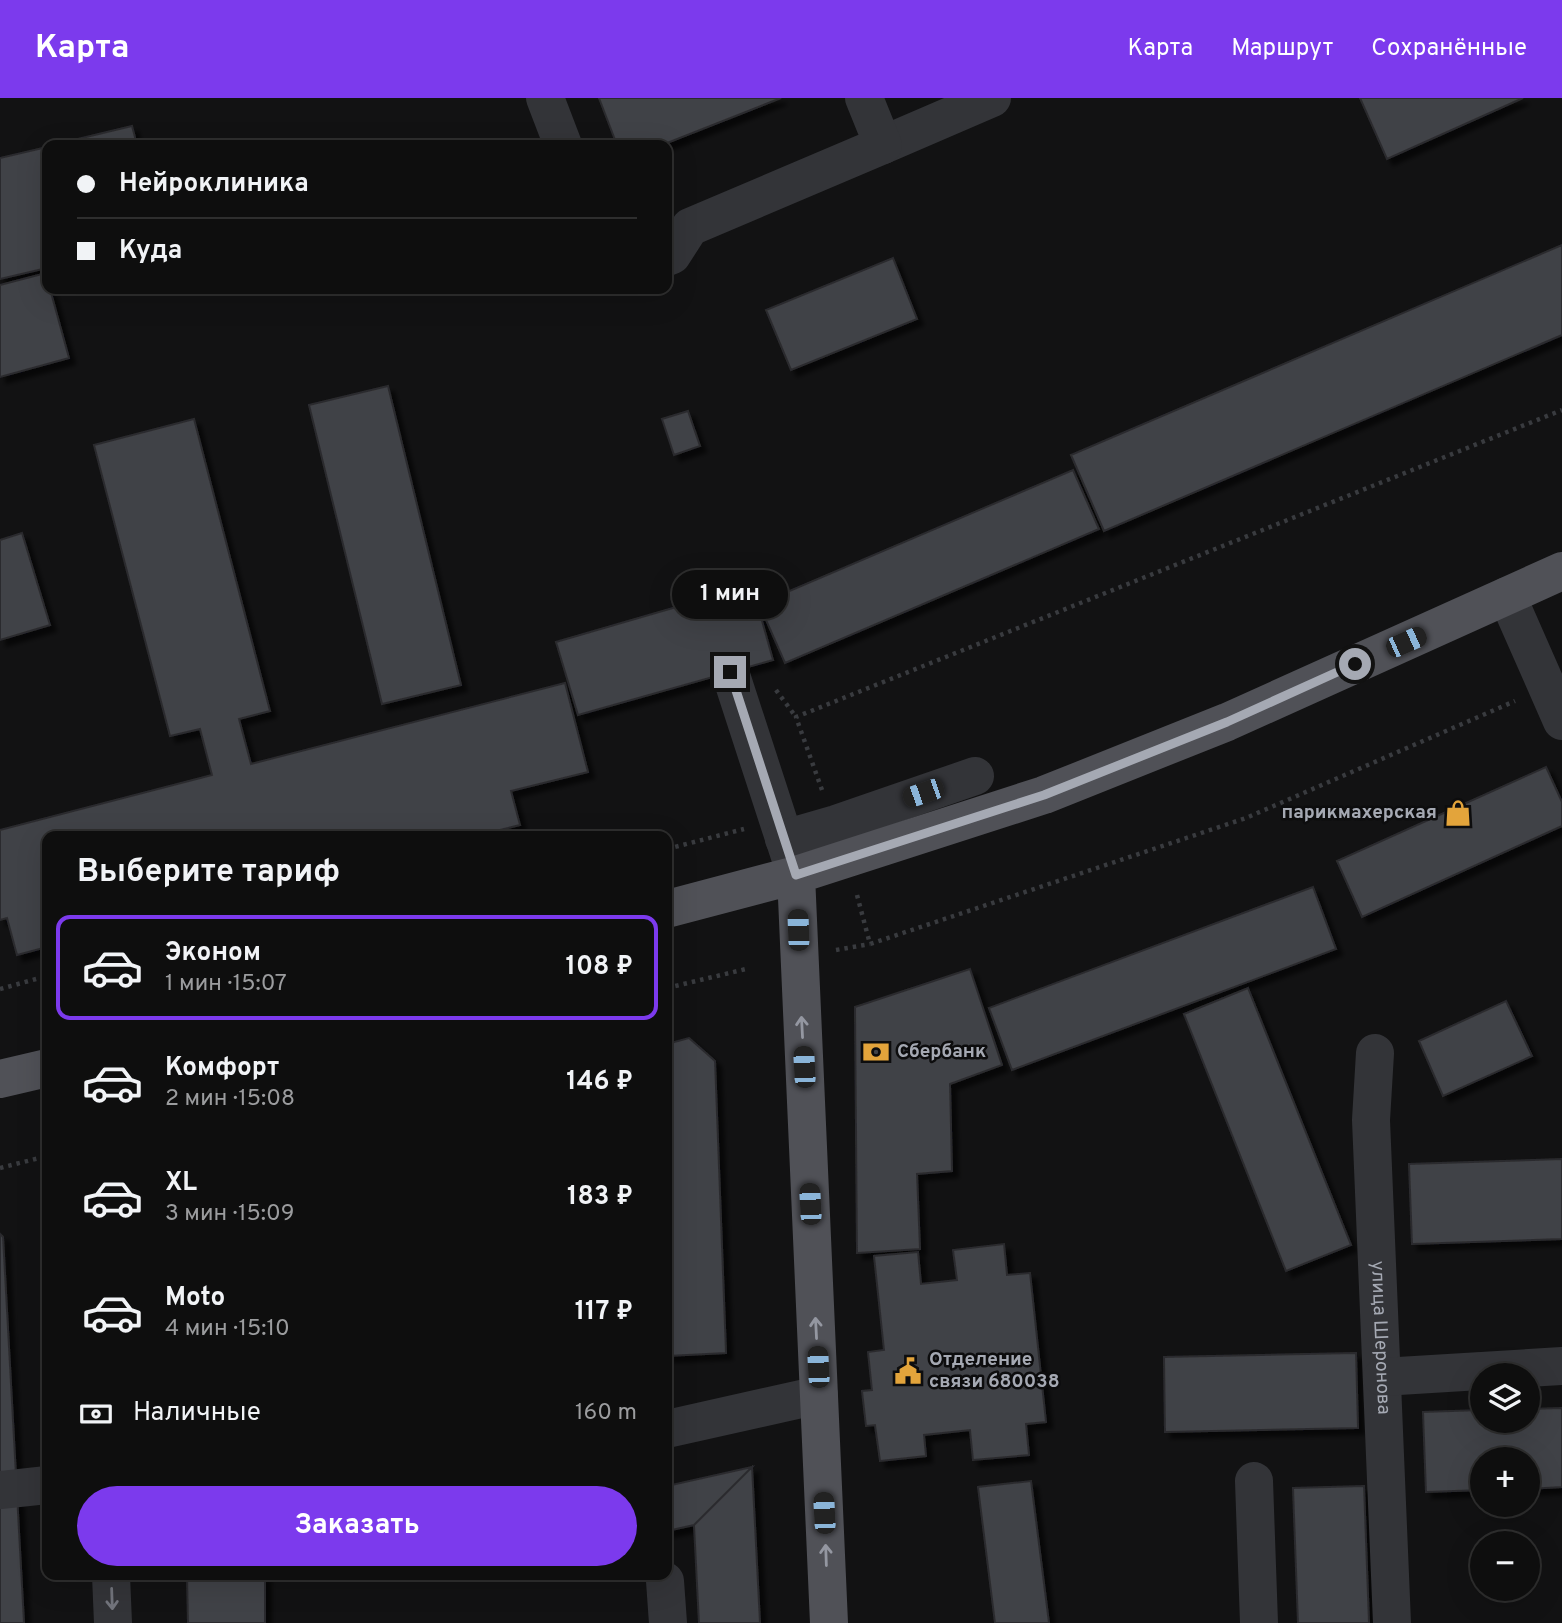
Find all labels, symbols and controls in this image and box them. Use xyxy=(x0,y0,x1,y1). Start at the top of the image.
text: Карта xyxy=(35,28,129,70)
text: Карта xyxy=(1127,34,1193,64)
text: Маршрут xyxy=(1231,34,1333,64)
text: Сохранённые xyxy=(1371,34,1527,64)
text: Нейроклиника xyxy=(119,168,309,201)
text: Куда xyxy=(119,235,182,268)
callout: 1 мин xyxy=(672,570,788,620)
text: 1 мин xyxy=(700,580,760,609)
car xyxy=(1383,624,1430,660)
route start xyxy=(1339,648,1371,680)
route end xyxy=(714,656,746,688)
car xyxy=(900,776,947,810)
shop icon: парикмахерская xyxy=(1443,798,1473,828)
place label: парикмахерская xyxy=(1282,801,1437,825)
text: Выберите тариф xyxy=(77,853,340,893)
car xyxy=(787,909,810,951)
icon: car xyxy=(81,936,144,999)
text: Эконом xyxy=(165,937,261,970)
text: 108 ₽ xyxy=(566,951,633,984)
text: 1 мин · 15:07 xyxy=(165,970,287,999)
one-way arrow xyxy=(796,1016,809,1039)
bank icon: Сбербанк xyxy=(861,1037,891,1067)
place label: Сбербанк xyxy=(897,1040,986,1064)
car xyxy=(793,1045,816,1089)
icon: car xyxy=(81,1051,144,1114)
text: Комфорт xyxy=(165,1052,279,1085)
text: 146 ₽ xyxy=(566,1066,633,1099)
text: 2 мин · 15:08 xyxy=(165,1085,295,1114)
icon: car xyxy=(81,1166,144,1229)
text: XL xyxy=(165,1167,197,1200)
text: 183 ₽ xyxy=(567,1181,633,1214)
car xyxy=(799,1182,822,1226)
text: 3 мин · 15:09 xyxy=(165,1200,295,1229)
street label: улица Шеронова xyxy=(1365,1260,1395,1415)
icon: car xyxy=(81,1281,144,1344)
text: Moto xyxy=(165,1282,225,1315)
text: 117 ₽ xyxy=(575,1296,633,1329)
text: 4 мин · 15:10 xyxy=(165,1315,290,1344)
one-way arrow xyxy=(809,1316,822,1339)
car xyxy=(807,1345,830,1389)
place label: Отделение связи 680038 xyxy=(929,1348,1060,1394)
public building icon: Отделение связи 680038 xyxy=(893,1356,923,1386)
map controls xyxy=(1470,1363,1540,1601)
button: layers xyxy=(1470,1363,1540,1433)
icon: cash xyxy=(77,1395,115,1433)
text: Наличные xyxy=(133,1397,261,1430)
text: 160 m xyxy=(575,1399,637,1428)
button: + xyxy=(1470,1447,1540,1517)
button: Заказать xyxy=(77,1486,637,1566)
car xyxy=(813,1491,836,1535)
button: − xyxy=(1470,1531,1540,1601)
one-way arrow xyxy=(820,1544,833,1567)
one-way arrow xyxy=(106,1587,119,1610)

